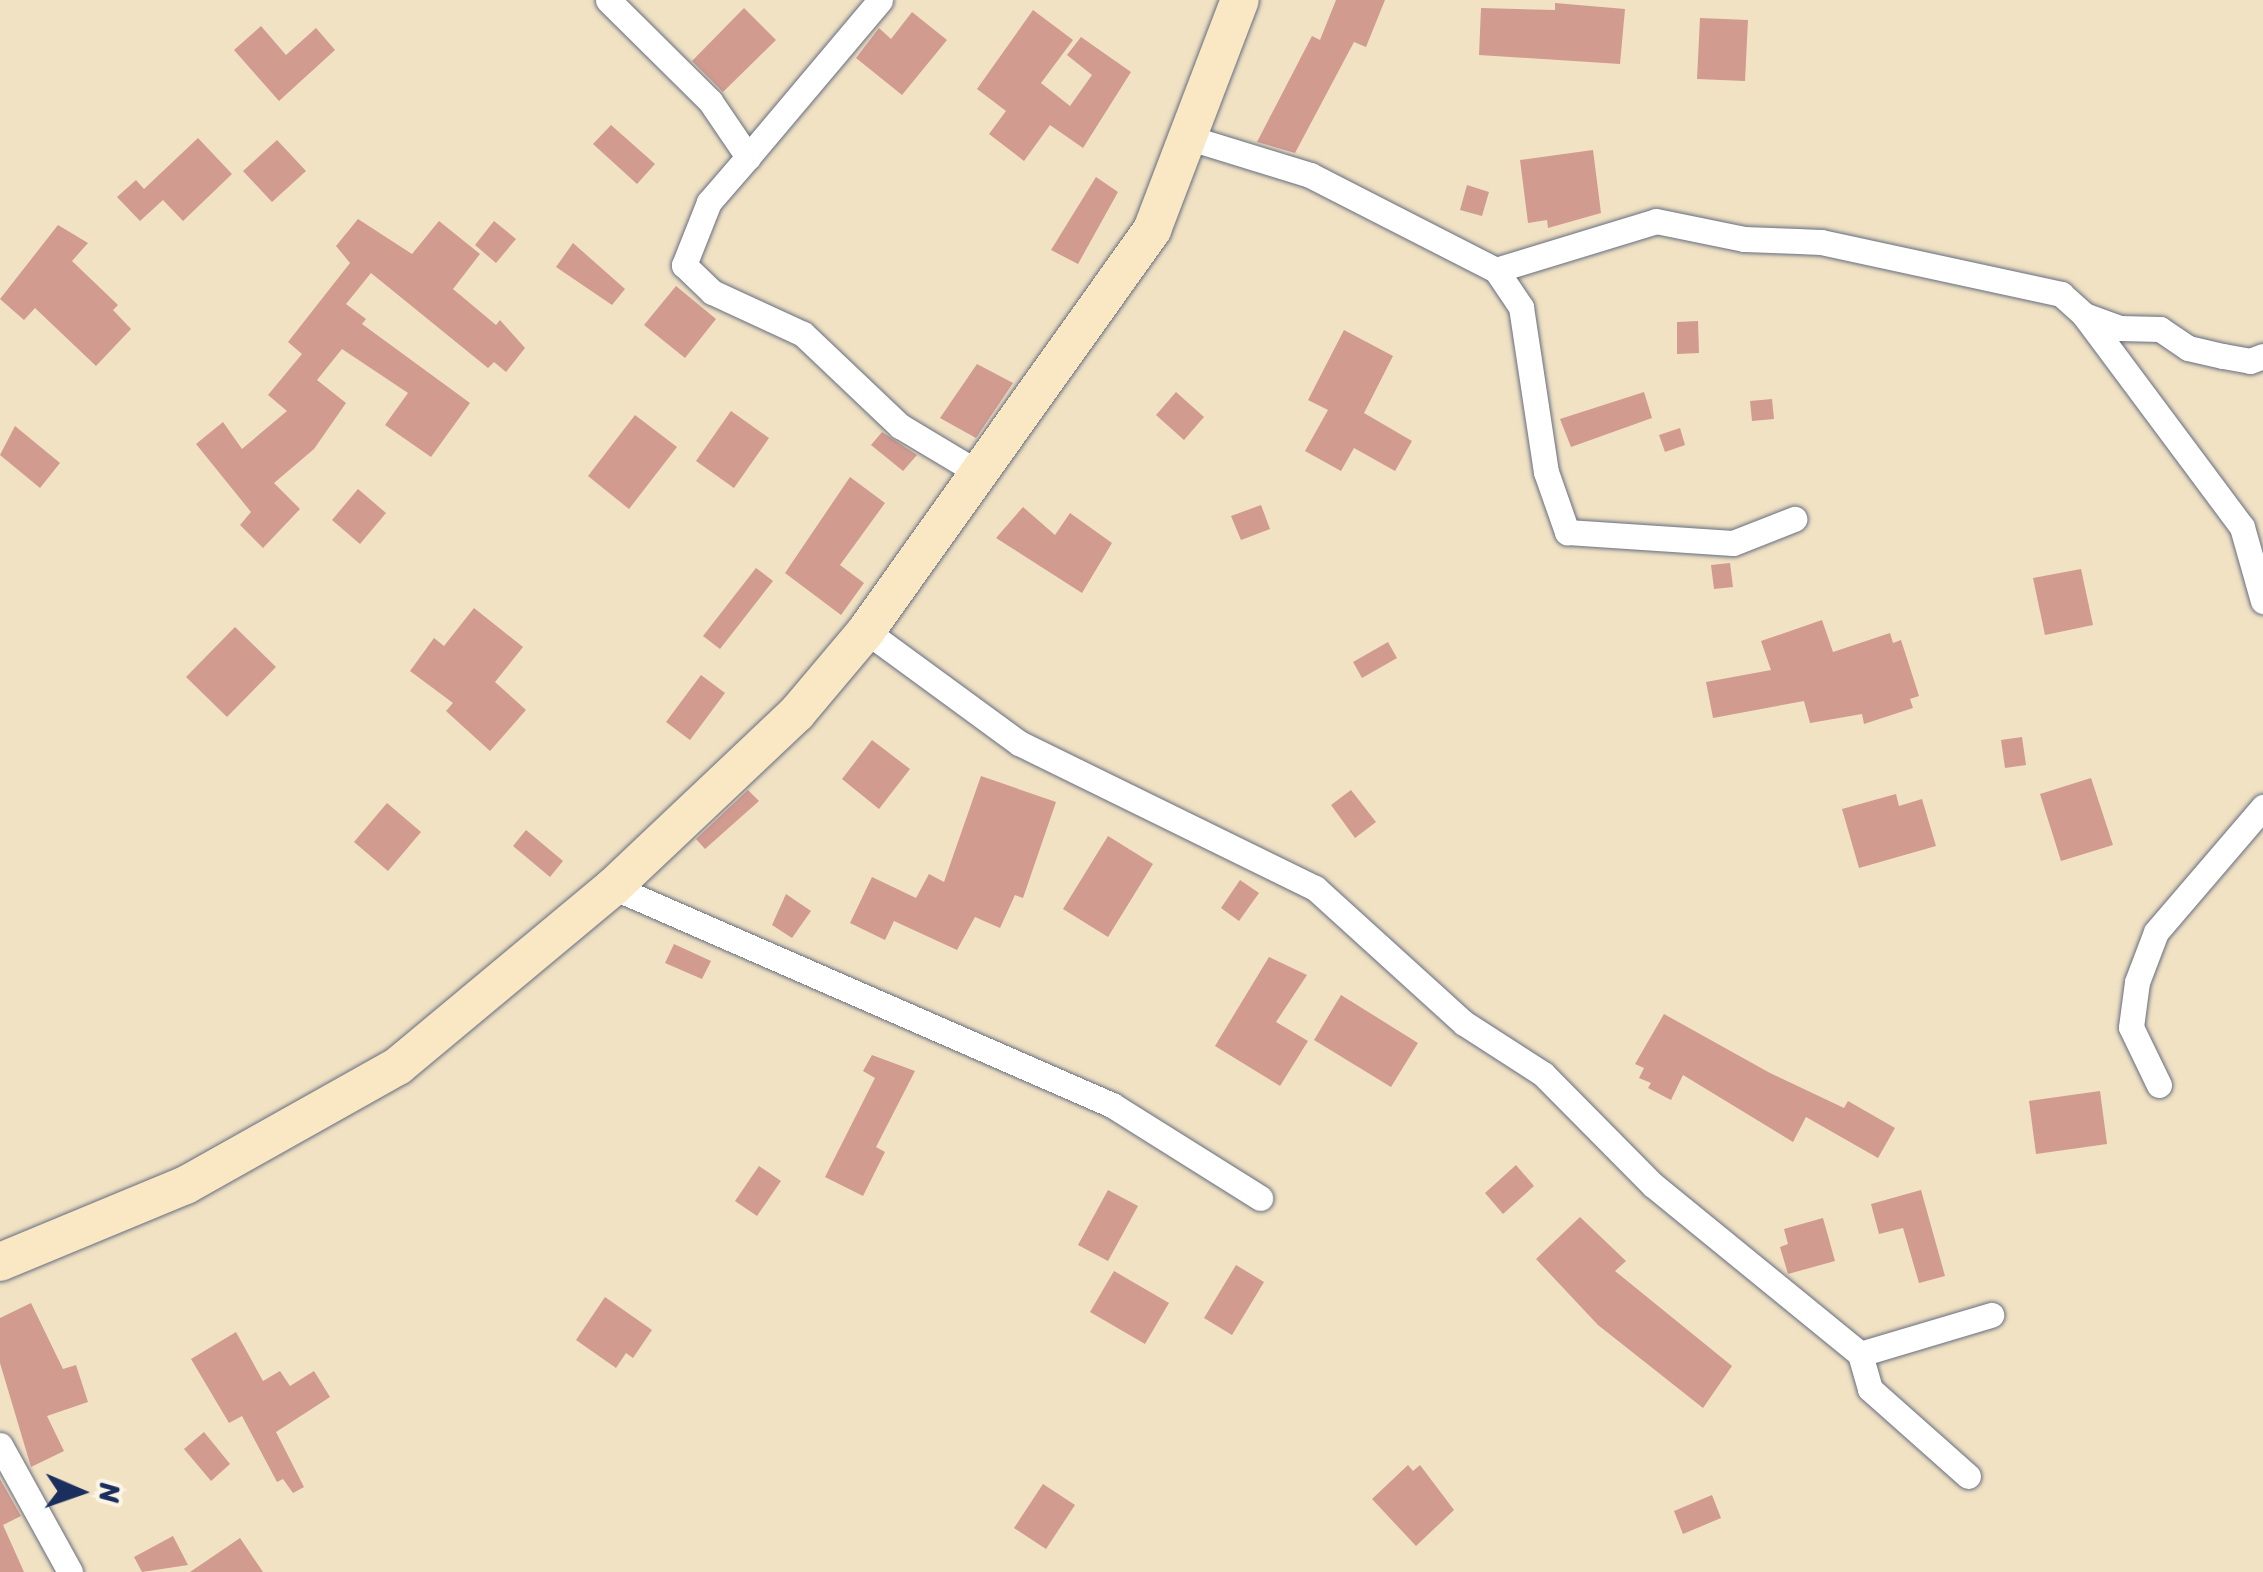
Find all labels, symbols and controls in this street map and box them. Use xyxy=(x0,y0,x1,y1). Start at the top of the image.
north arrow xyxy=(30,1442,130,1542)
text: N xyxy=(86,1483,135,1504)

